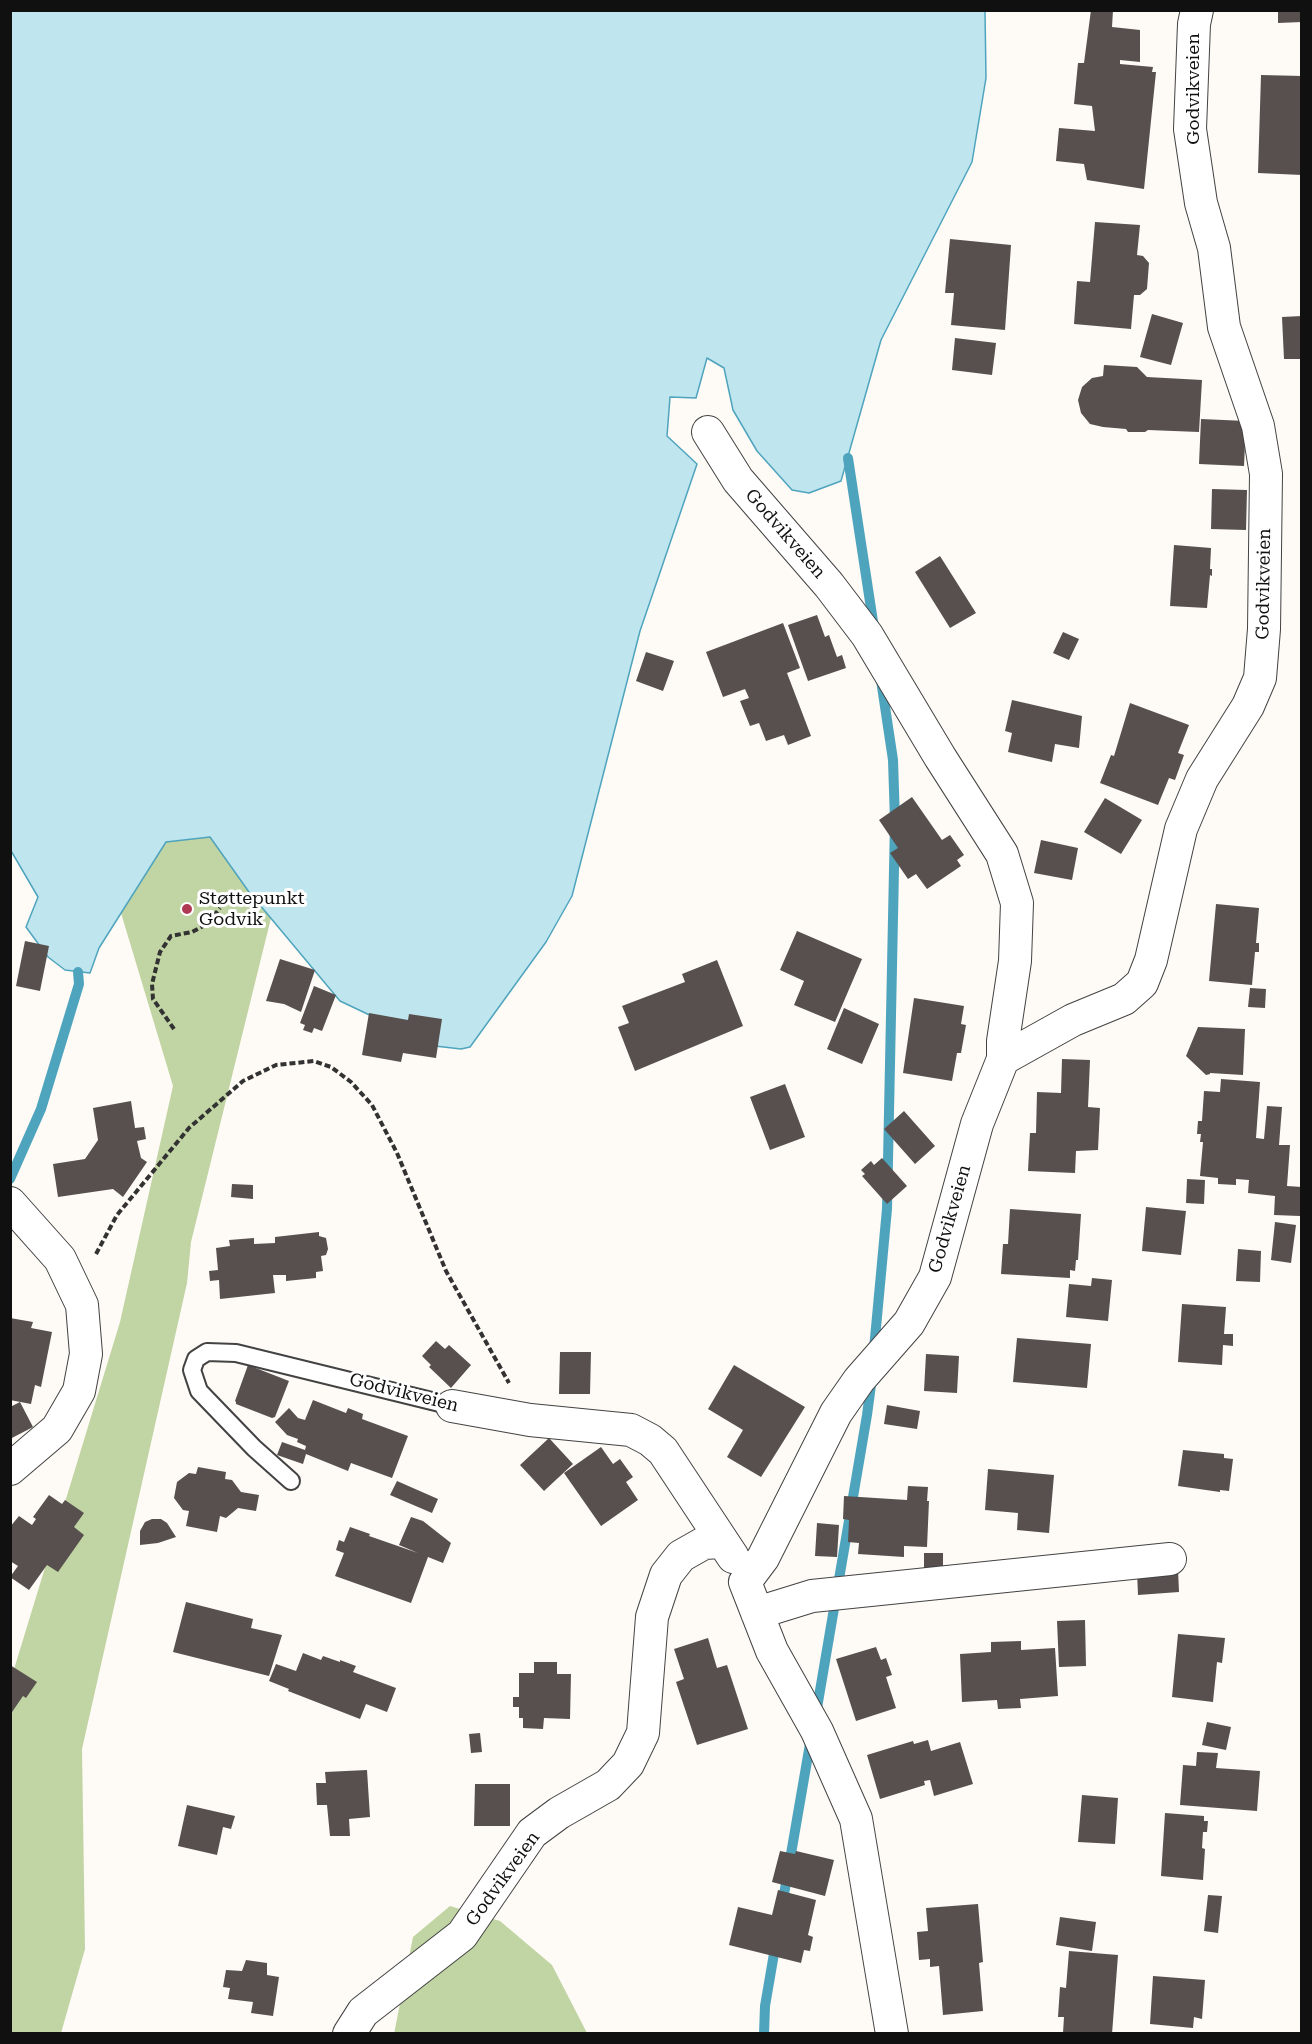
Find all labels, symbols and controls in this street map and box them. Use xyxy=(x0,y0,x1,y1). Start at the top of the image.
street label: Godvikveien xyxy=(1183,33,1205,145)
street label: Godvikveien xyxy=(740,485,830,583)
street label: Godvikveien xyxy=(1252,528,1276,640)
place label: Støttepunkt Godvik xyxy=(199,888,305,930)
marker: Støttepunkt Godvik xyxy=(180,902,194,916)
street label: Godvikveien xyxy=(924,1162,976,1276)
street label: Godvikveien xyxy=(347,1369,461,1417)
street label: Godvikveien xyxy=(461,1828,545,1930)

